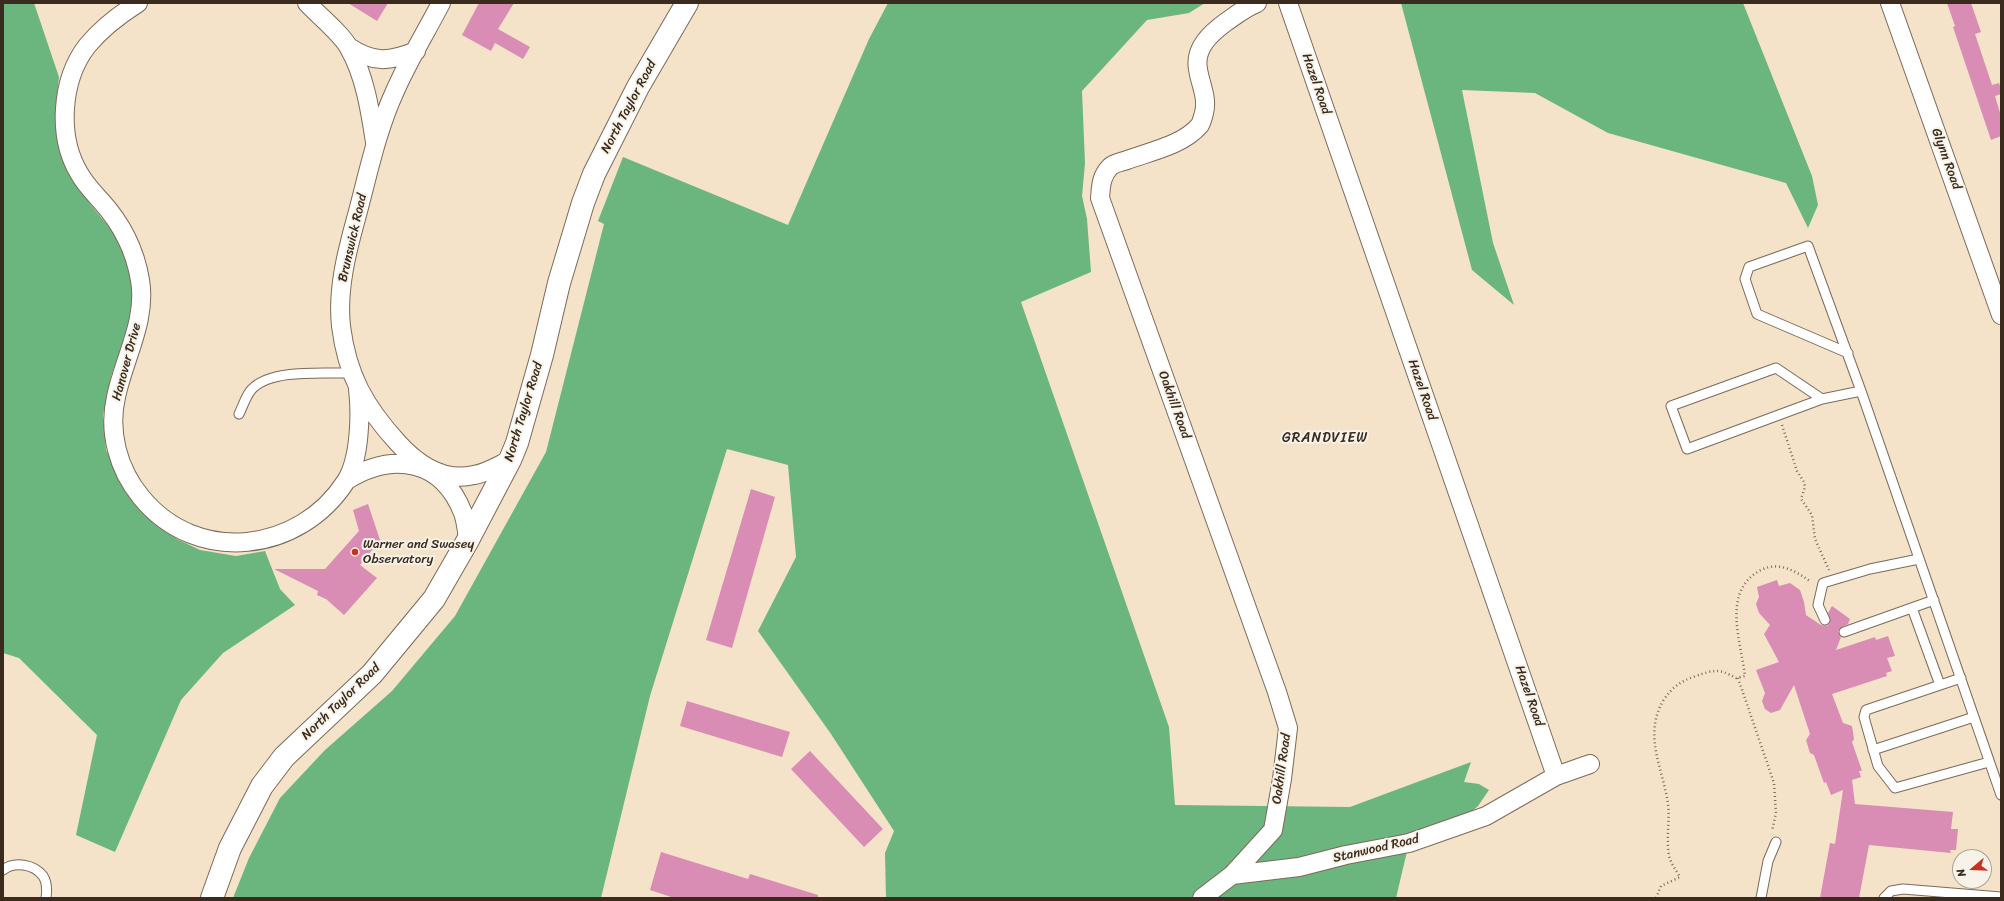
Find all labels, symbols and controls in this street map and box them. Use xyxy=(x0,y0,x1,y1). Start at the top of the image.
street label: Hazel Road xyxy=(1298,51,1334,117)
street label: North Taylor Road xyxy=(598,58,660,156)
street label: Glynn Road xyxy=(1928,126,1964,192)
street label: Brunswick Road xyxy=(335,192,371,284)
street label: Hanover Drive xyxy=(109,321,145,403)
street label: Hazel Road xyxy=(1404,357,1440,423)
street label: North Taylor Road xyxy=(501,360,547,464)
street label: Oakhill Road xyxy=(1155,369,1193,441)
district label: GRANDVIEW xyxy=(1282,430,1368,446)
place label: Warner and Swasey Observatory xyxy=(363,537,474,568)
marker: Warner and Swasey Observatory xyxy=(350,547,360,557)
street label: North Taylor Road xyxy=(299,661,383,743)
street label: Hazel Road xyxy=(1511,663,1547,729)
street label: Oakhill Road xyxy=(1269,733,1295,805)
street label: Stanwood Road xyxy=(1332,832,1420,866)
north arrow xyxy=(1952,849,1992,889)
text: N xyxy=(1951,866,1971,879)

